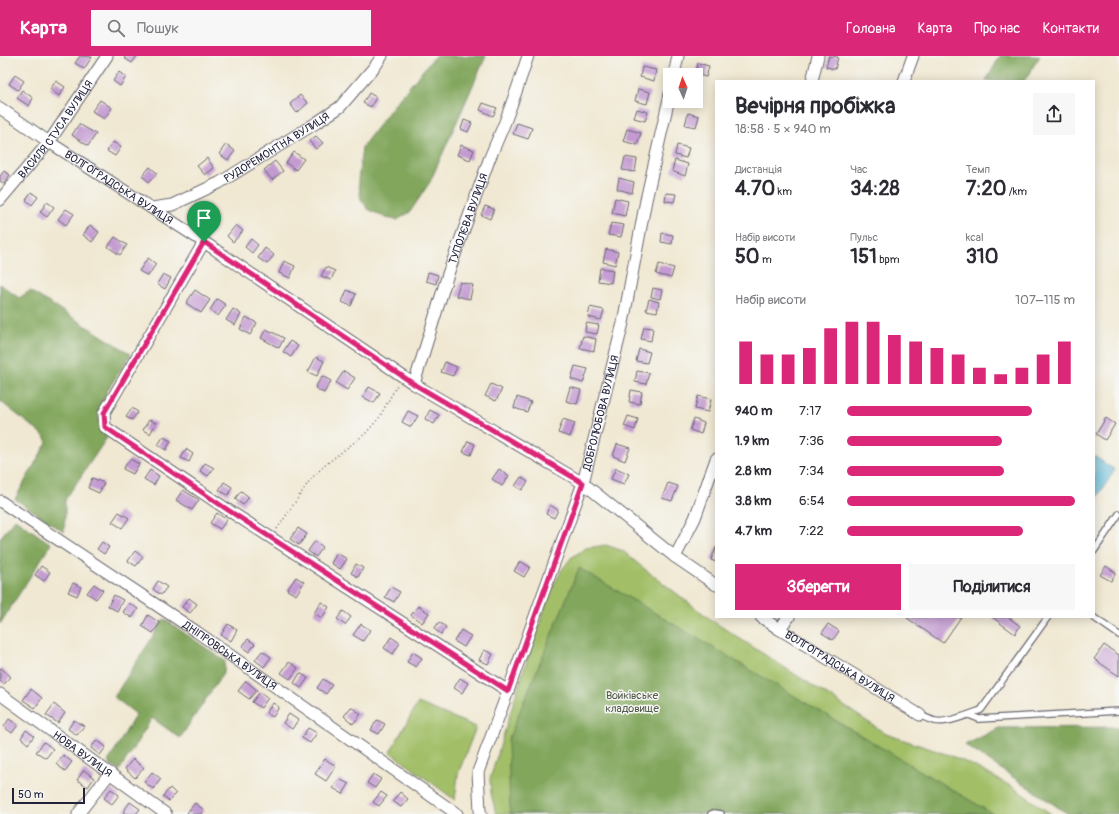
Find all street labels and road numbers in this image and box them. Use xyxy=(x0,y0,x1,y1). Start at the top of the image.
street label: ВАСИЛЯ СТУСА ВУЛИЦЯ xyxy=(15,78,95,181)
street label: РУДОРЕМОНТНА ВУЛИЦЯ xyxy=(222,109,332,185)
street label: ВОЛГОГРАДСЬКА ВУЛИЦЯ xyxy=(63,148,176,227)
street label: ТУПОЛЄВА ВУЛИЦЯ xyxy=(446,171,490,266)
street label: ДОБРОЛЮБОВА ВУЛИЦЯ xyxy=(580,354,621,473)
street label: ДНІПРОВСЬКА ВУЛИЦЯ xyxy=(180,618,280,692)
street label: ВОЛГОГРАДСЬКА ВУЛИЦЯ xyxy=(783,628,897,705)
street label: НОВА ВУЛИЦЯ xyxy=(50,728,115,780)

